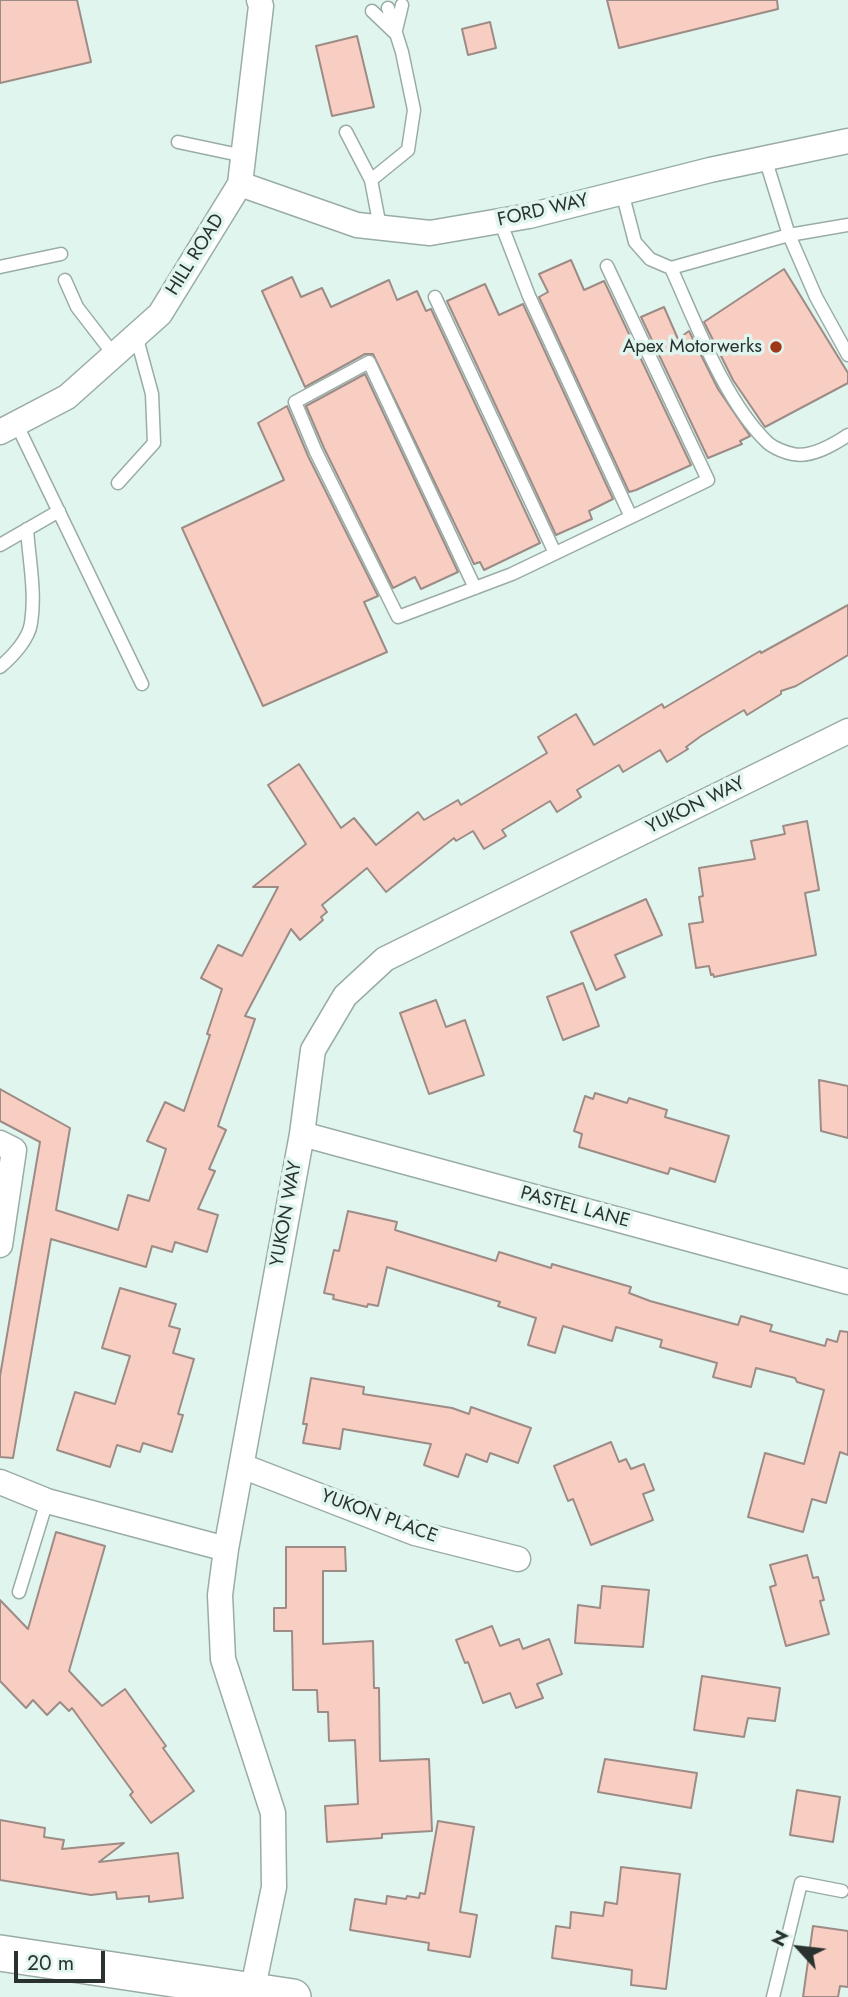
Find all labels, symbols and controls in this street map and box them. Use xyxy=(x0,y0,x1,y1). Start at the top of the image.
street label: FORD WAY xyxy=(495,189,591,233)
street label: HILL ROAD xyxy=(162,210,230,300)
place label: Apex Motorwerks xyxy=(623,336,762,358)
marker: Apex Motorwerks xyxy=(768,339,784,355)
street label: YUKON WAY xyxy=(643,772,749,840)
street label: YUKON WAY xyxy=(267,1160,307,1268)
street label: PASTEL LANE xyxy=(518,1182,632,1234)
street label: YUKON PLACE xyxy=(317,1485,441,1549)
north arrow xyxy=(764,1913,834,1983)
text: N xyxy=(764,1925,795,1951)
scale bar xyxy=(18,1938,108,1982)
text: 20 m xyxy=(27,1948,74,1978)

